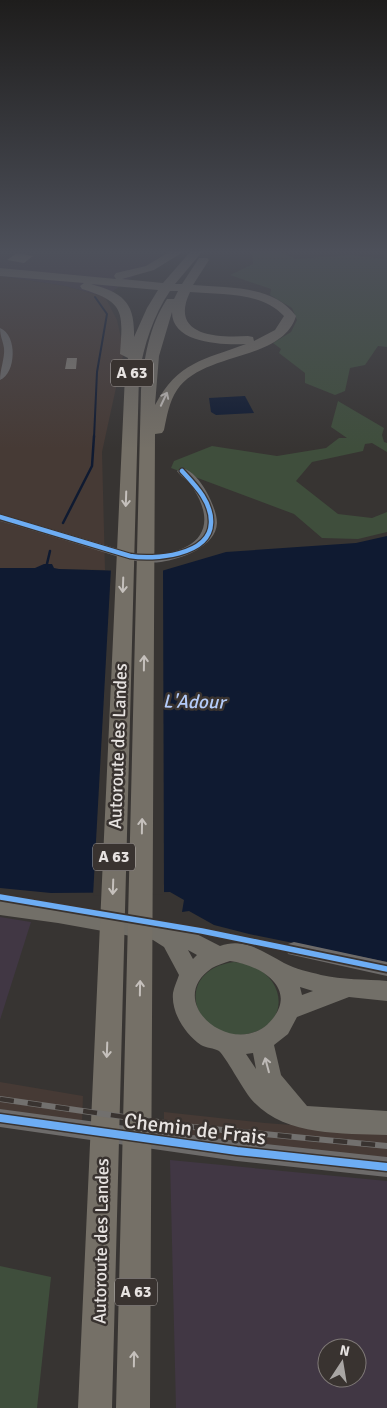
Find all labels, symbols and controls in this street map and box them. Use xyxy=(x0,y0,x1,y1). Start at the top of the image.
road number: A 63 xyxy=(111,359,153,386)
one-way arrow xyxy=(160,392,169,407)
one-way arrow xyxy=(122,490,131,506)
one-way arrow xyxy=(118,576,128,593)
one-way arrow xyxy=(139,655,149,672)
street label: Autoroute des Landes xyxy=(104,663,132,829)
water label: L'Adour xyxy=(163,689,228,715)
one-way arrow xyxy=(137,818,147,834)
road number: A 63 xyxy=(93,844,135,870)
one-way arrow xyxy=(108,879,117,895)
one-way arrow xyxy=(136,980,145,996)
one-way arrow xyxy=(102,1041,112,1057)
one-way arrow xyxy=(262,1058,271,1074)
street label: Chemin de Frais xyxy=(122,1107,268,1151)
street label: Autoroute des Landes xyxy=(89,1158,113,1324)
road number: A 63 xyxy=(115,1278,157,1305)
north arrow xyxy=(317,1338,367,1388)
text: N xyxy=(338,1341,351,1360)
one-way arrow xyxy=(129,1352,139,1368)

